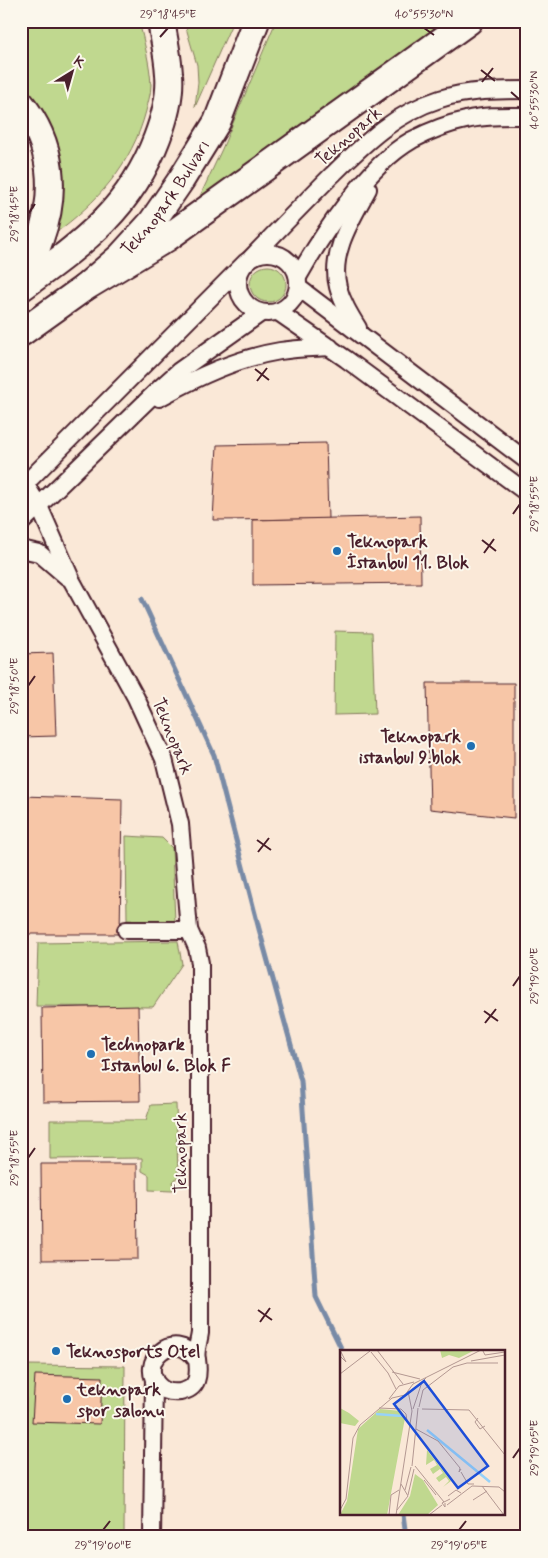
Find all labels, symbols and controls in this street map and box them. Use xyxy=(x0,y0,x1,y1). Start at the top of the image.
text: 29°18'45"E xyxy=(140,7,196,23)
text: 40°55'30"N xyxy=(395,7,453,23)
north arrow xyxy=(48,48,98,98)
text: K xyxy=(70,52,89,73)
text: 40°55'30"N xyxy=(527,71,543,129)
street label: Teknopark xyxy=(310,101,387,172)
street label: Teknopark Bulvarı xyxy=(116,135,216,262)
text: 29°18'45"E xyxy=(7,186,23,242)
text: 29°18'55"E xyxy=(527,476,543,532)
place label: Teknopark İstanbul 11. Blok xyxy=(347,530,469,575)
marker: Teknopark İstanbul 11. Blok xyxy=(331,545,343,557)
text: 29°18'50"E xyxy=(7,657,23,715)
street label: Teknopark xyxy=(146,694,198,778)
place label: Teknopark istanbul 9.blok xyxy=(359,725,461,770)
marker: Teknopark istanbul 9.blok xyxy=(465,740,477,752)
text: 29°19'00"E xyxy=(527,947,543,1005)
place label: Technopark Istanbul 6. Blok F xyxy=(101,1033,231,1078)
marker: Technopark Istanbul 6. Blok F xyxy=(85,1048,97,1060)
street label: Teknopark xyxy=(169,1113,193,1193)
text: 29°18'55"E xyxy=(7,1130,23,1186)
place label: Teknosports Otel xyxy=(66,1340,201,1364)
marker: Teknosports Otel xyxy=(50,1345,62,1357)
inset map xyxy=(340,1350,506,1516)
place label: teknopark spor salonu xyxy=(76,1378,164,1423)
marker: teknopark spor salonu xyxy=(61,1393,73,1405)
text: 29°19'05"E xyxy=(527,1420,543,1476)
text: 29°19'00"E xyxy=(74,1538,132,1554)
text: 29°19'05"E xyxy=(431,1538,487,1554)

